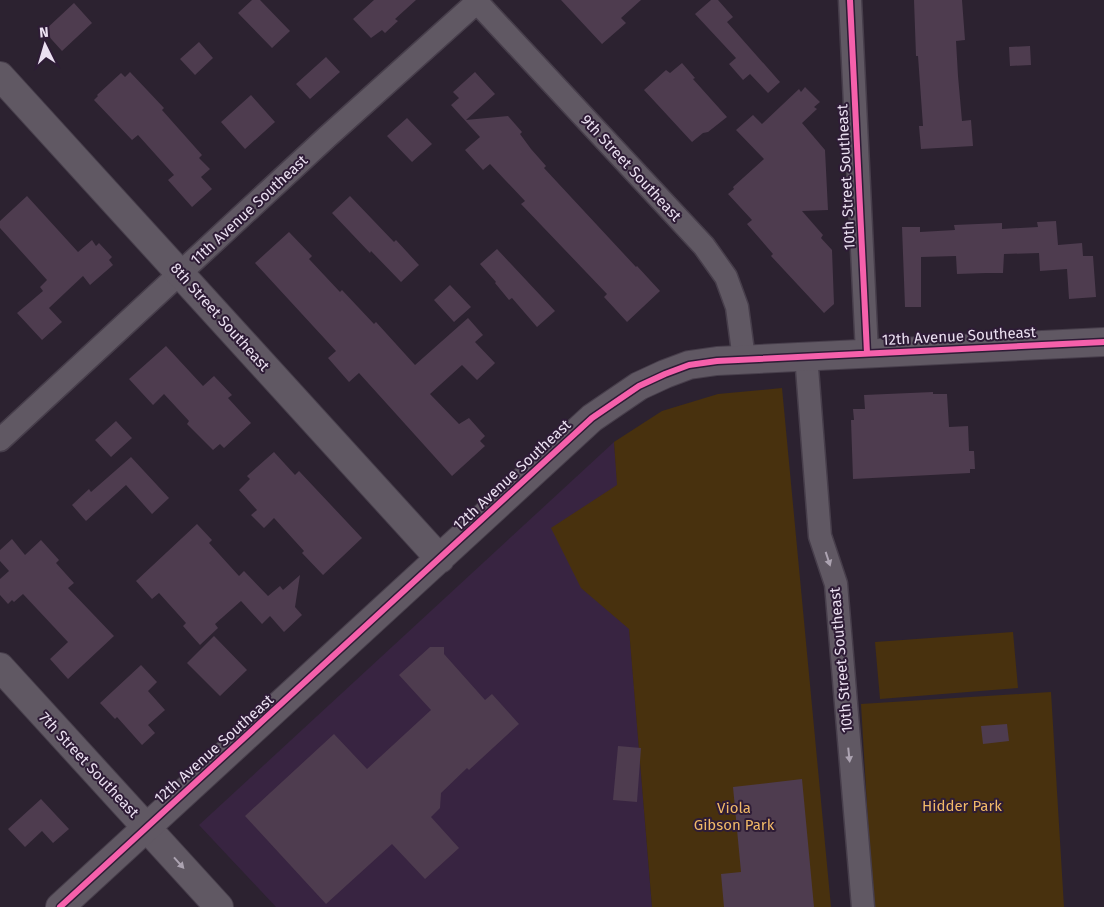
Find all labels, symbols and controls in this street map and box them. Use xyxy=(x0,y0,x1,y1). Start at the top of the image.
north arrow xyxy=(20,20,70,70)
text: N xyxy=(39,24,49,41)
street label: 10th Street Southeast xyxy=(833,103,859,250)
street label: 9th Street Southeast xyxy=(577,111,685,225)
street label: 11th Avenue Southeast xyxy=(187,151,312,269)
street label: 8th Street Southeast xyxy=(167,259,274,375)
street label: 12th Avenue Southeast xyxy=(882,323,1037,349)
street label: 12th Avenue Southeast xyxy=(449,415,575,534)
one-way arrow xyxy=(825,552,832,567)
street label: 10th Street Southeast xyxy=(826,586,856,734)
street label: 12th Avenue Southeast xyxy=(151,690,278,807)
street label: 7th Street Southeast xyxy=(35,708,143,822)
one-way arrow xyxy=(845,747,853,763)
park label: Hidder Park xyxy=(922,797,1002,815)
park label: Viola Gibson Park xyxy=(694,799,775,834)
one-way arrow xyxy=(173,857,185,869)

